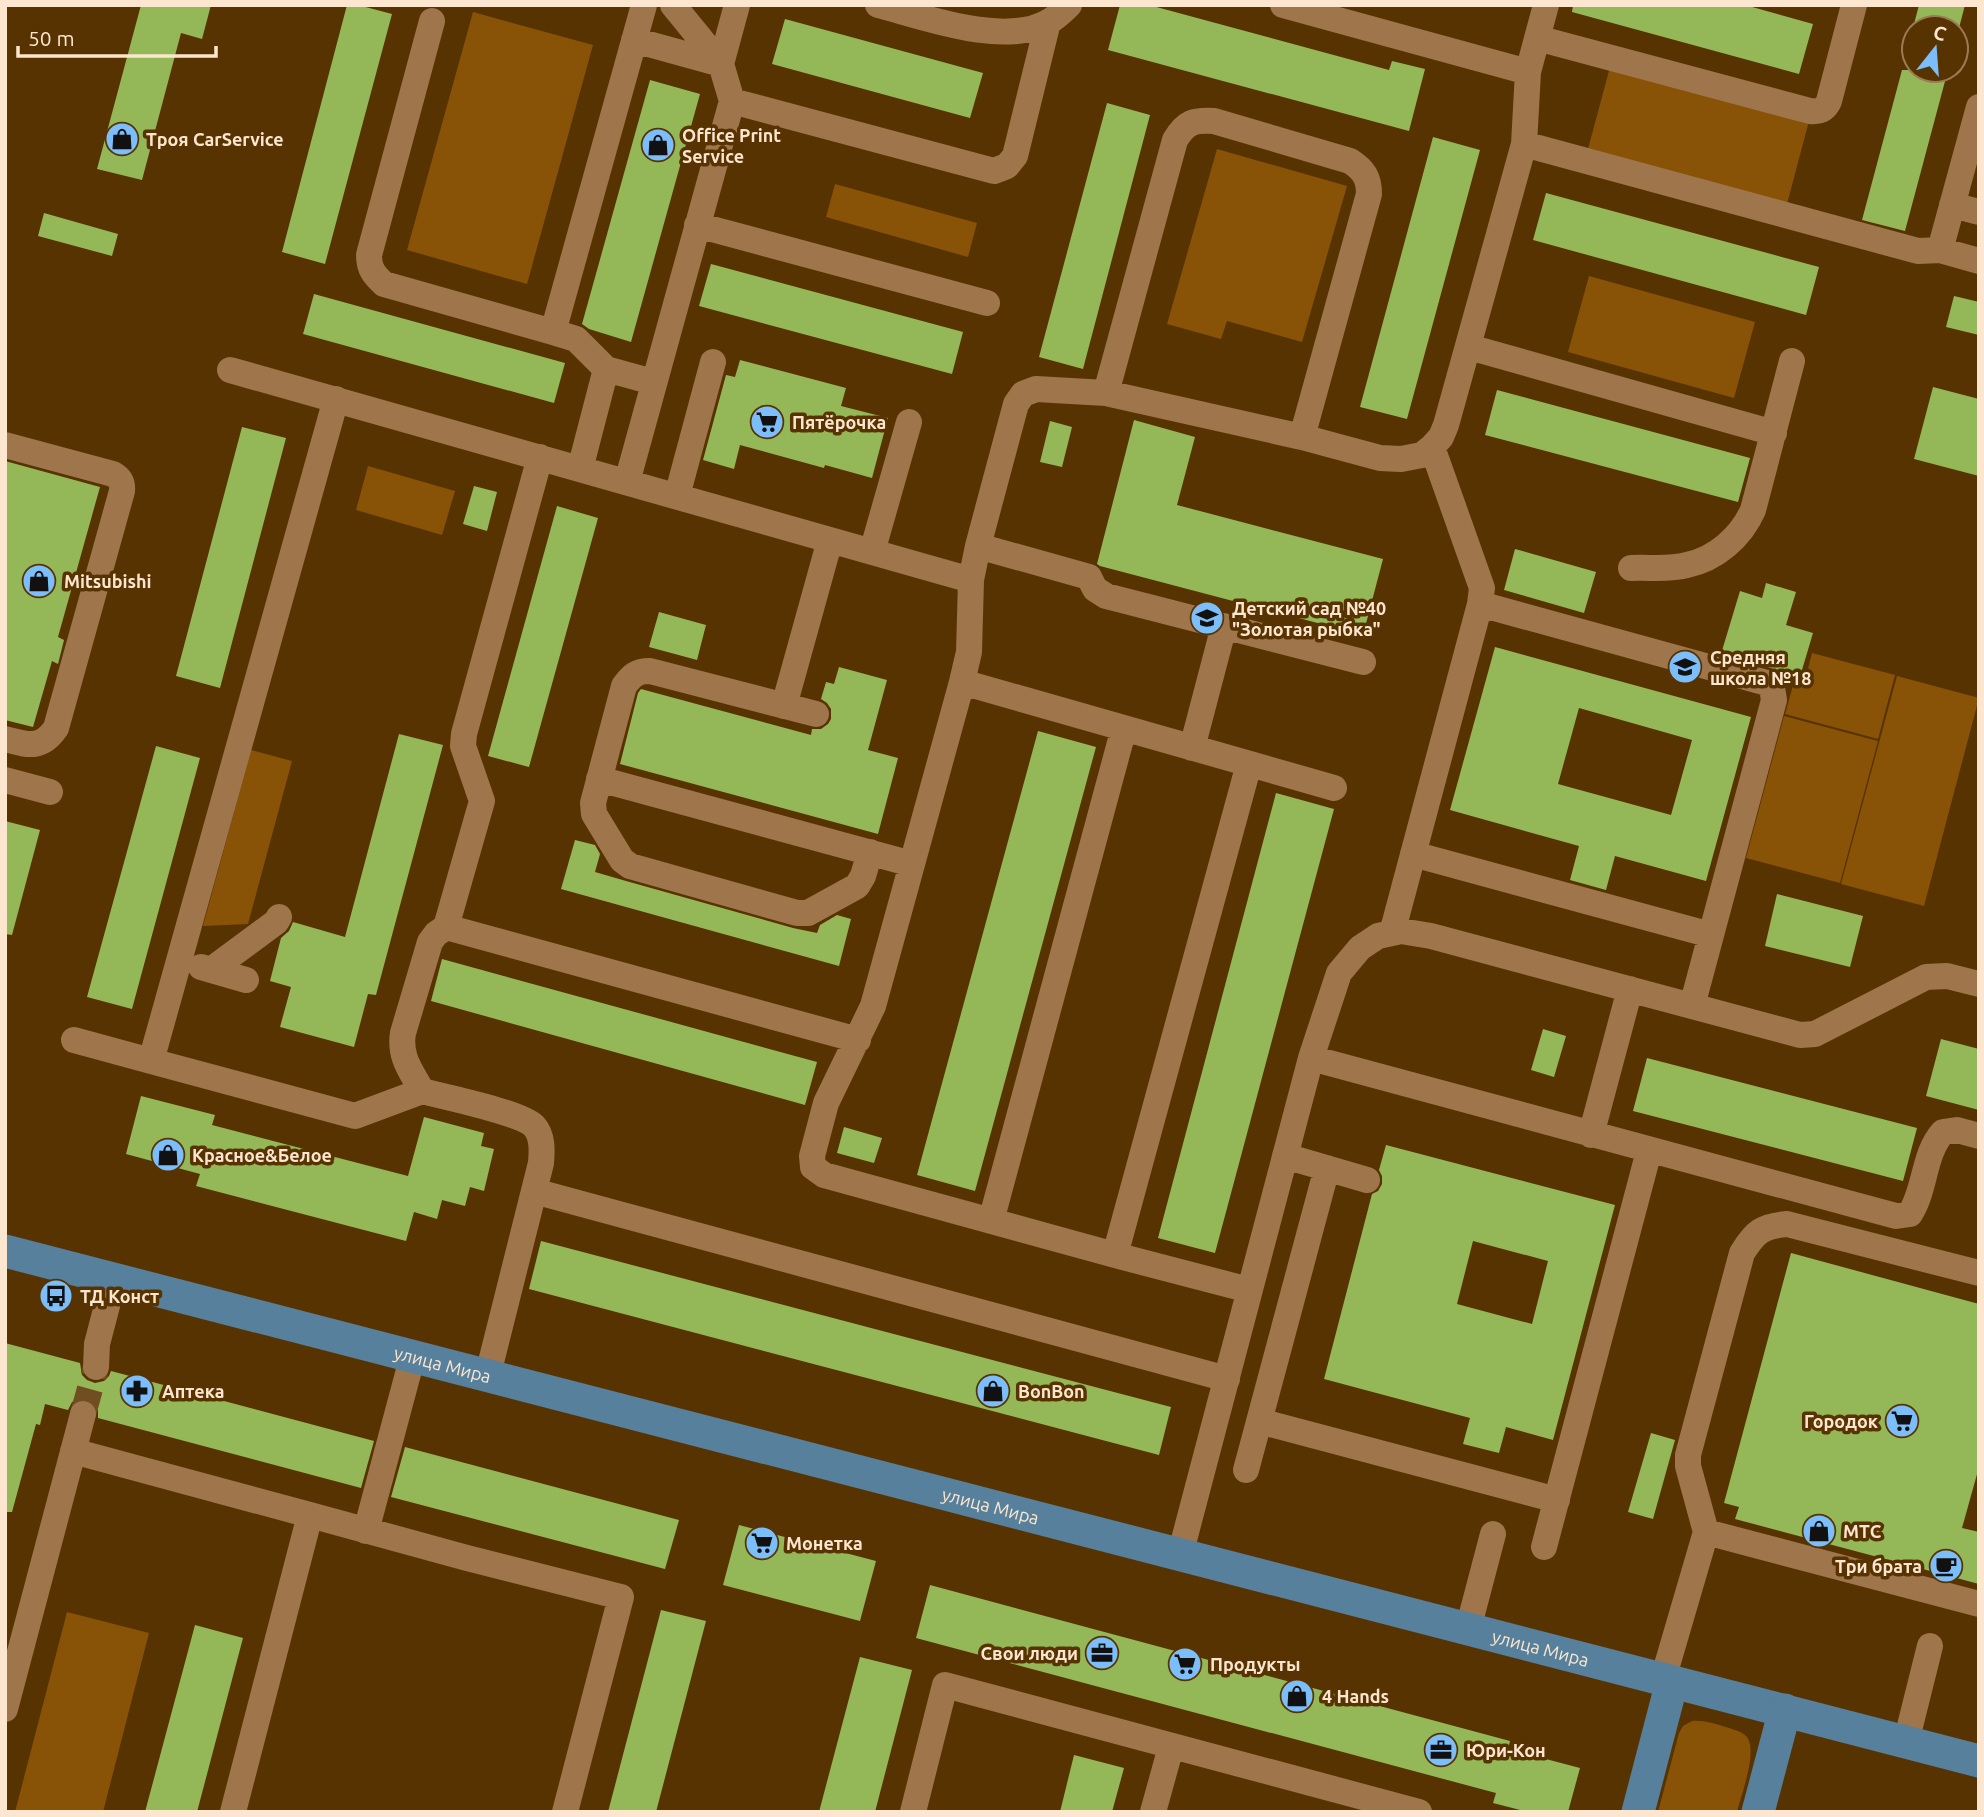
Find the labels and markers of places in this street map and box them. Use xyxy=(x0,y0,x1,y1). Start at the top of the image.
shop icon: Троя CarService xyxy=(103,120,141,158)
place label: Office Print Service xyxy=(682,125,781,166)
shop icon: Office Print Service xyxy=(639,126,677,164)
place label: Троя CarService xyxy=(146,129,284,149)
supermarket icon: Пятёрочка xyxy=(748,403,786,441)
place label: Пятёрочка xyxy=(792,412,886,432)
shop icon: Mitsubishi xyxy=(20,562,58,600)
place label: Mitsubishi xyxy=(64,571,152,591)
place label: Детский сад №40 "Золотая рыбка" xyxy=(1232,598,1386,639)
school or university icon: Детский сад №40 "Золотая рыбка" xyxy=(1188,599,1226,637)
place label: Средняя школа №18 xyxy=(1710,647,1811,688)
school or university icon: Средняя школа №18 xyxy=(1666,648,1704,686)
shop icon: Красное&Белое xyxy=(149,1136,187,1174)
place label: Красное&Белое xyxy=(192,1145,332,1165)
bus stop icon: ТД Конст xyxy=(37,1277,75,1315)
place label: ТД Конст xyxy=(80,1286,159,1306)
pharmacy icon: Аптека xyxy=(118,1372,156,1410)
shop icon: BonBon xyxy=(974,1372,1012,1410)
place label: Аптека xyxy=(162,1381,225,1401)
place label: BonBon xyxy=(1018,1381,1085,1401)
supermarket icon: Городок xyxy=(1883,1402,1921,1440)
place label: Городок xyxy=(1804,1411,1879,1431)
shop icon: МТС xyxy=(1800,1512,1838,1550)
place label: МТС xyxy=(1843,1521,1882,1541)
supermarket icon: Монетка xyxy=(743,1524,781,1562)
place label: Монетка xyxy=(786,1533,863,1553)
cafe icon: Три брата xyxy=(1927,1547,1965,1585)
place label: Три брата xyxy=(1835,1556,1922,1576)
office icon: Свои люди xyxy=(1083,1634,1121,1672)
place label: Свои люди xyxy=(981,1643,1078,1663)
supermarket icon: Продукты xyxy=(1166,1645,1204,1683)
place label: Продукты xyxy=(1210,1654,1300,1674)
shop icon: 4 Hands xyxy=(1278,1677,1316,1715)
place label: 4 Hands xyxy=(1322,1686,1389,1706)
office icon: Юри-Кон xyxy=(1422,1731,1460,1769)
place label: Юри-Кон xyxy=(1466,1740,1546,1760)

